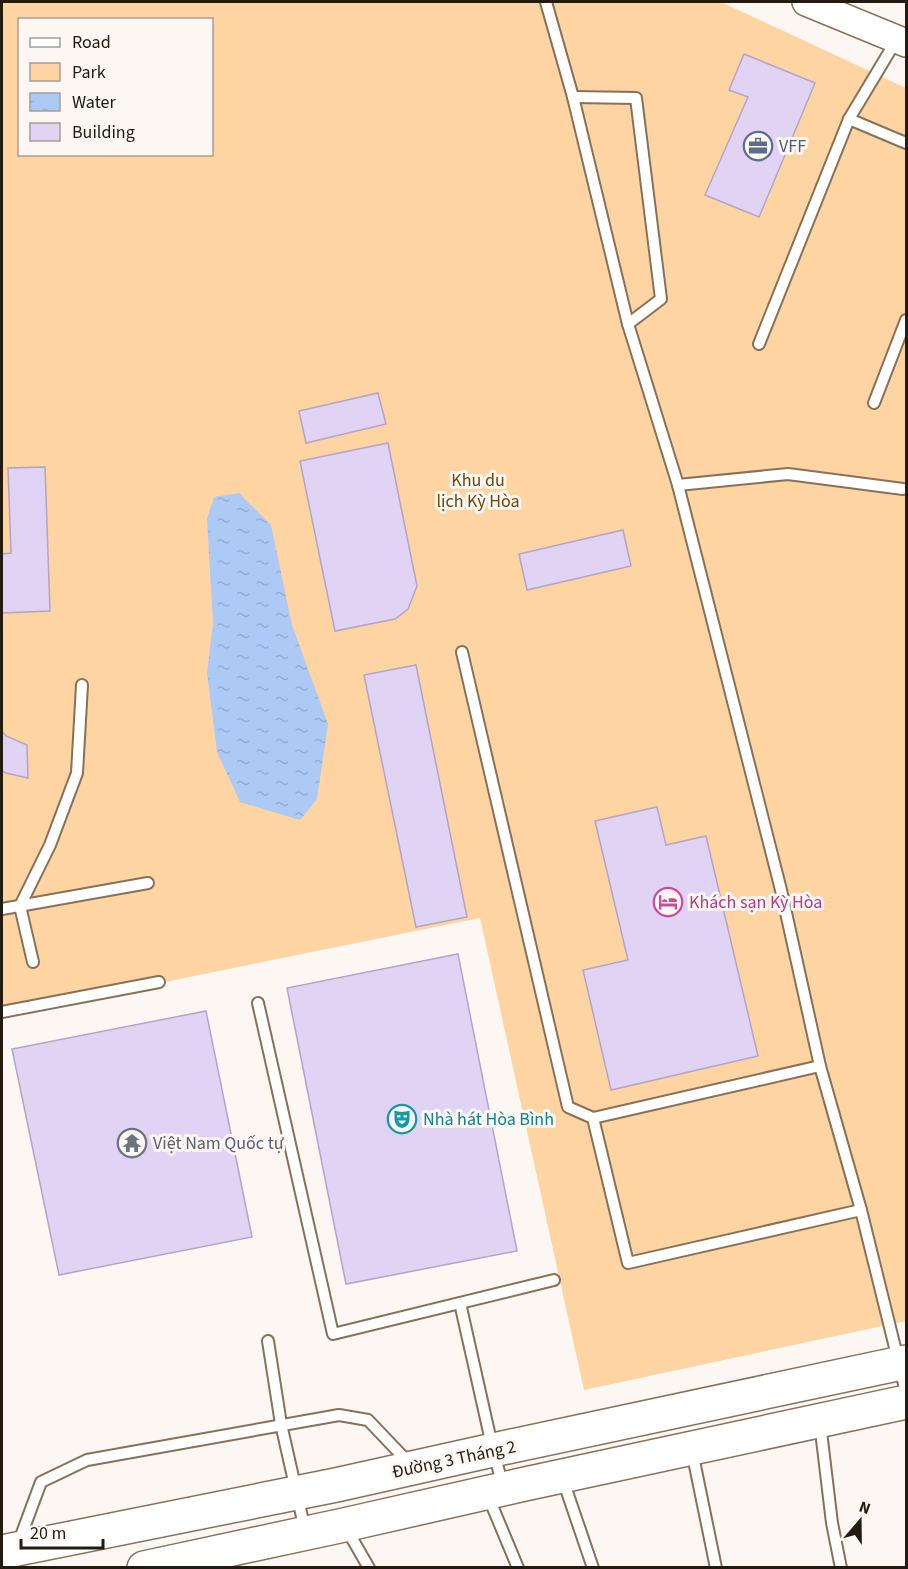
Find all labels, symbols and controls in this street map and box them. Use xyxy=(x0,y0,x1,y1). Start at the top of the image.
legend xyxy=(18,18,213,156)
text: Road xyxy=(72,30,111,55)
text: Park xyxy=(72,60,106,85)
text: Water xyxy=(72,90,116,115)
text: Building xyxy=(72,120,135,145)
office icon: VFF xyxy=(742,130,774,162)
place label: VFF xyxy=(779,134,806,159)
park label: Khu du lịch Kỳ Hòa xyxy=(436,468,520,514)
hotel icon: Khách sạn Kỳ Hòa xyxy=(652,886,684,918)
place label: Khách sạn Kỳ Hòa xyxy=(689,890,822,915)
theatre icon: Nhà hát Hòa Bình xyxy=(386,1103,418,1135)
place label: Nhà hát Hòa Bình xyxy=(423,1107,554,1132)
temple icon: Việt Nam Quốc tự xyxy=(116,1127,148,1159)
place label: Việt Nam Quốc tự xyxy=(153,1131,285,1156)
street label: Đường 3 Tháng 2 xyxy=(390,1434,518,1485)
north arrow xyxy=(830,1491,890,1551)
text: N xyxy=(856,1496,874,1520)
scale bar xyxy=(21,1512,104,1550)
text: 20 m xyxy=(30,1521,66,1546)

